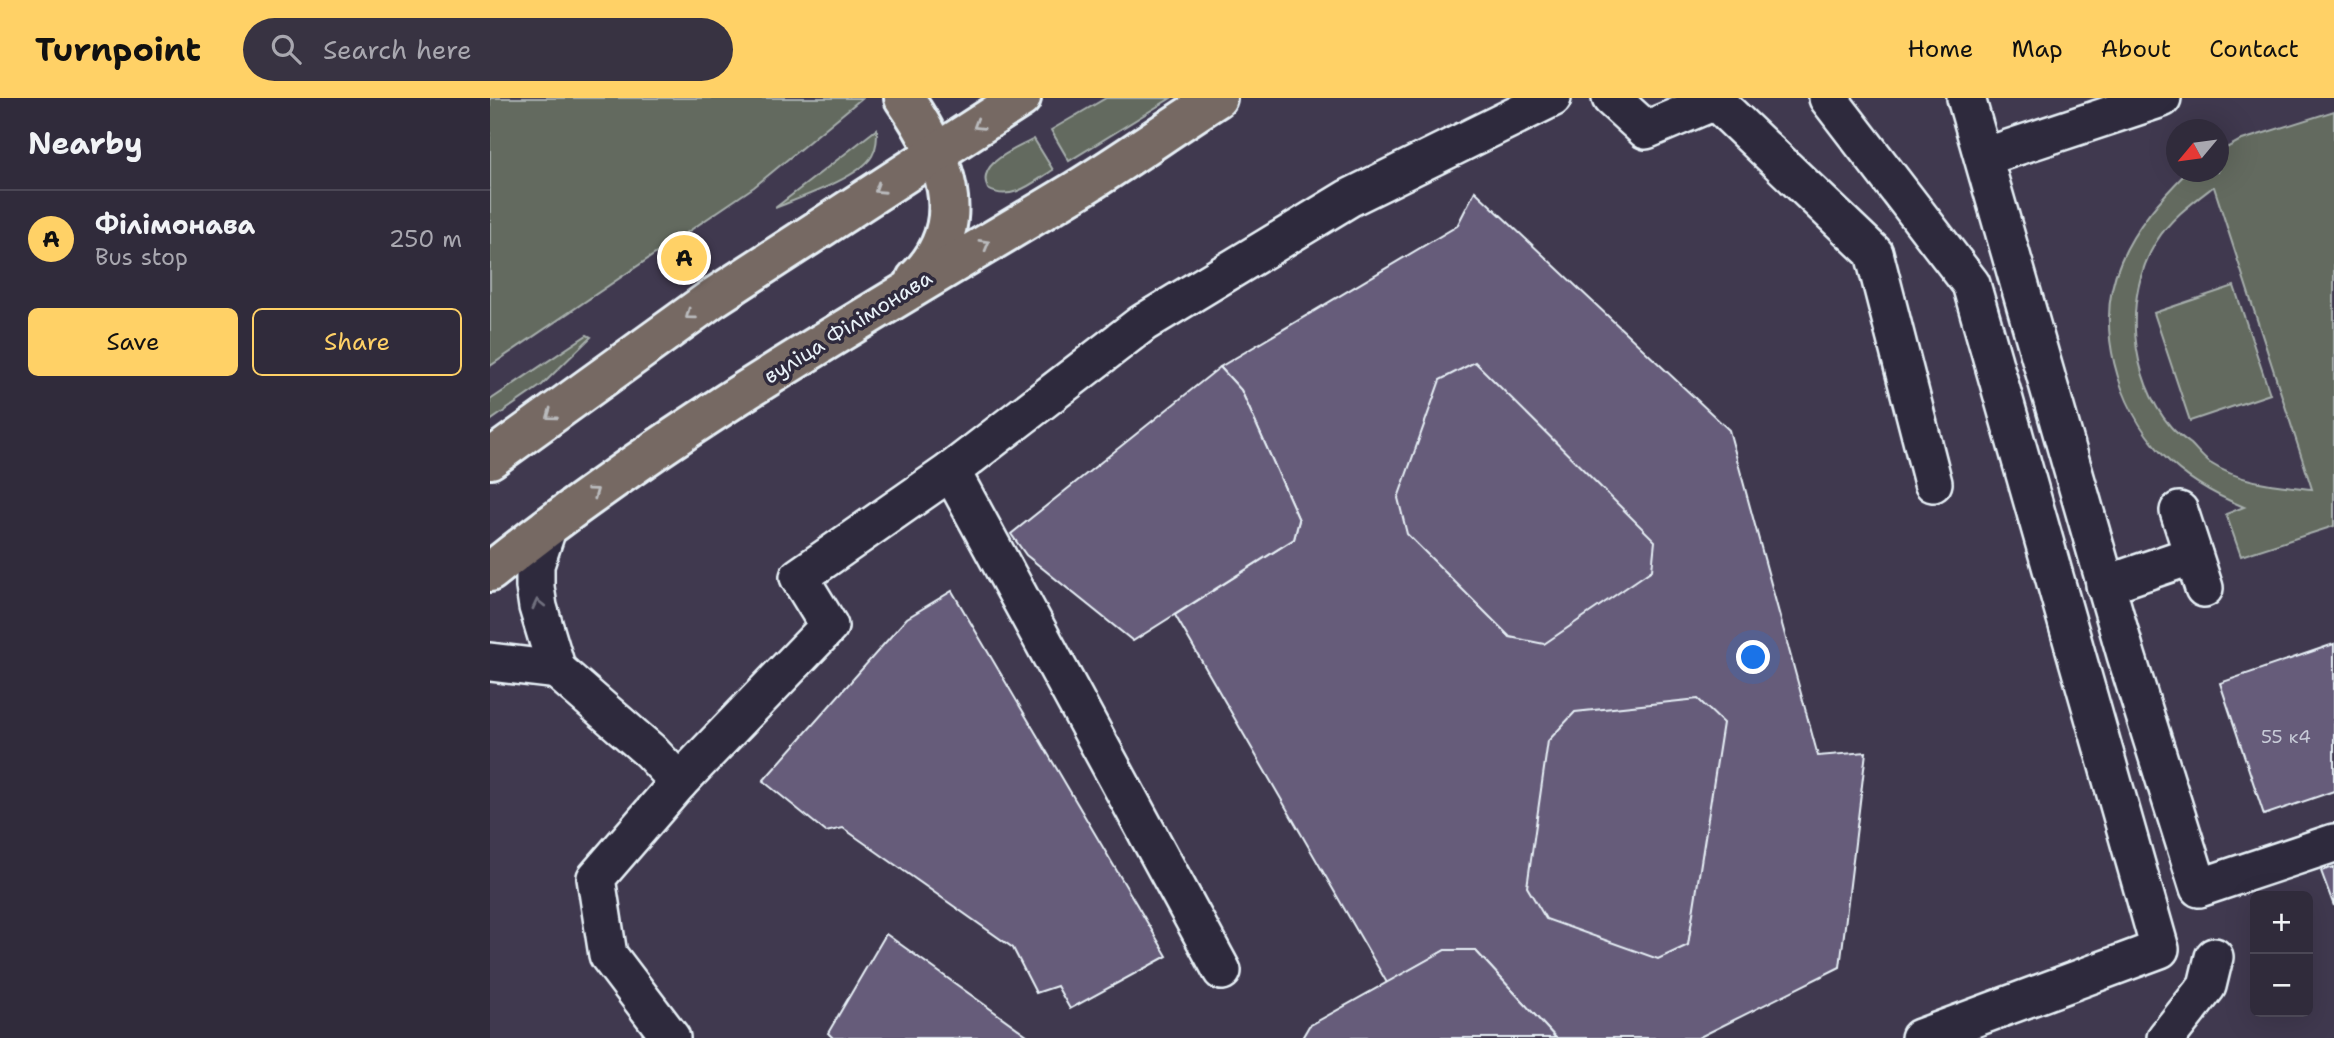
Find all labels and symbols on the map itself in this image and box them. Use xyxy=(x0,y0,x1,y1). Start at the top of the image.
one-way arrow xyxy=(973,116,986,129)
north arrow xyxy=(2166,119,2229,182)
one-way arrow xyxy=(874,181,887,193)
pin: A xyxy=(661,232,707,284)
one-way arrow xyxy=(977,239,990,252)
street label: вуліца Філімонава xyxy=(758,264,938,390)
one-way arrow xyxy=(685,307,698,319)
one-way arrow xyxy=(546,407,559,419)
one-way arrow xyxy=(586,488,598,500)
one-way arrow xyxy=(532,598,546,610)
your location xyxy=(1736,640,1770,674)
house number: 55 к4 xyxy=(2261,725,2311,749)

